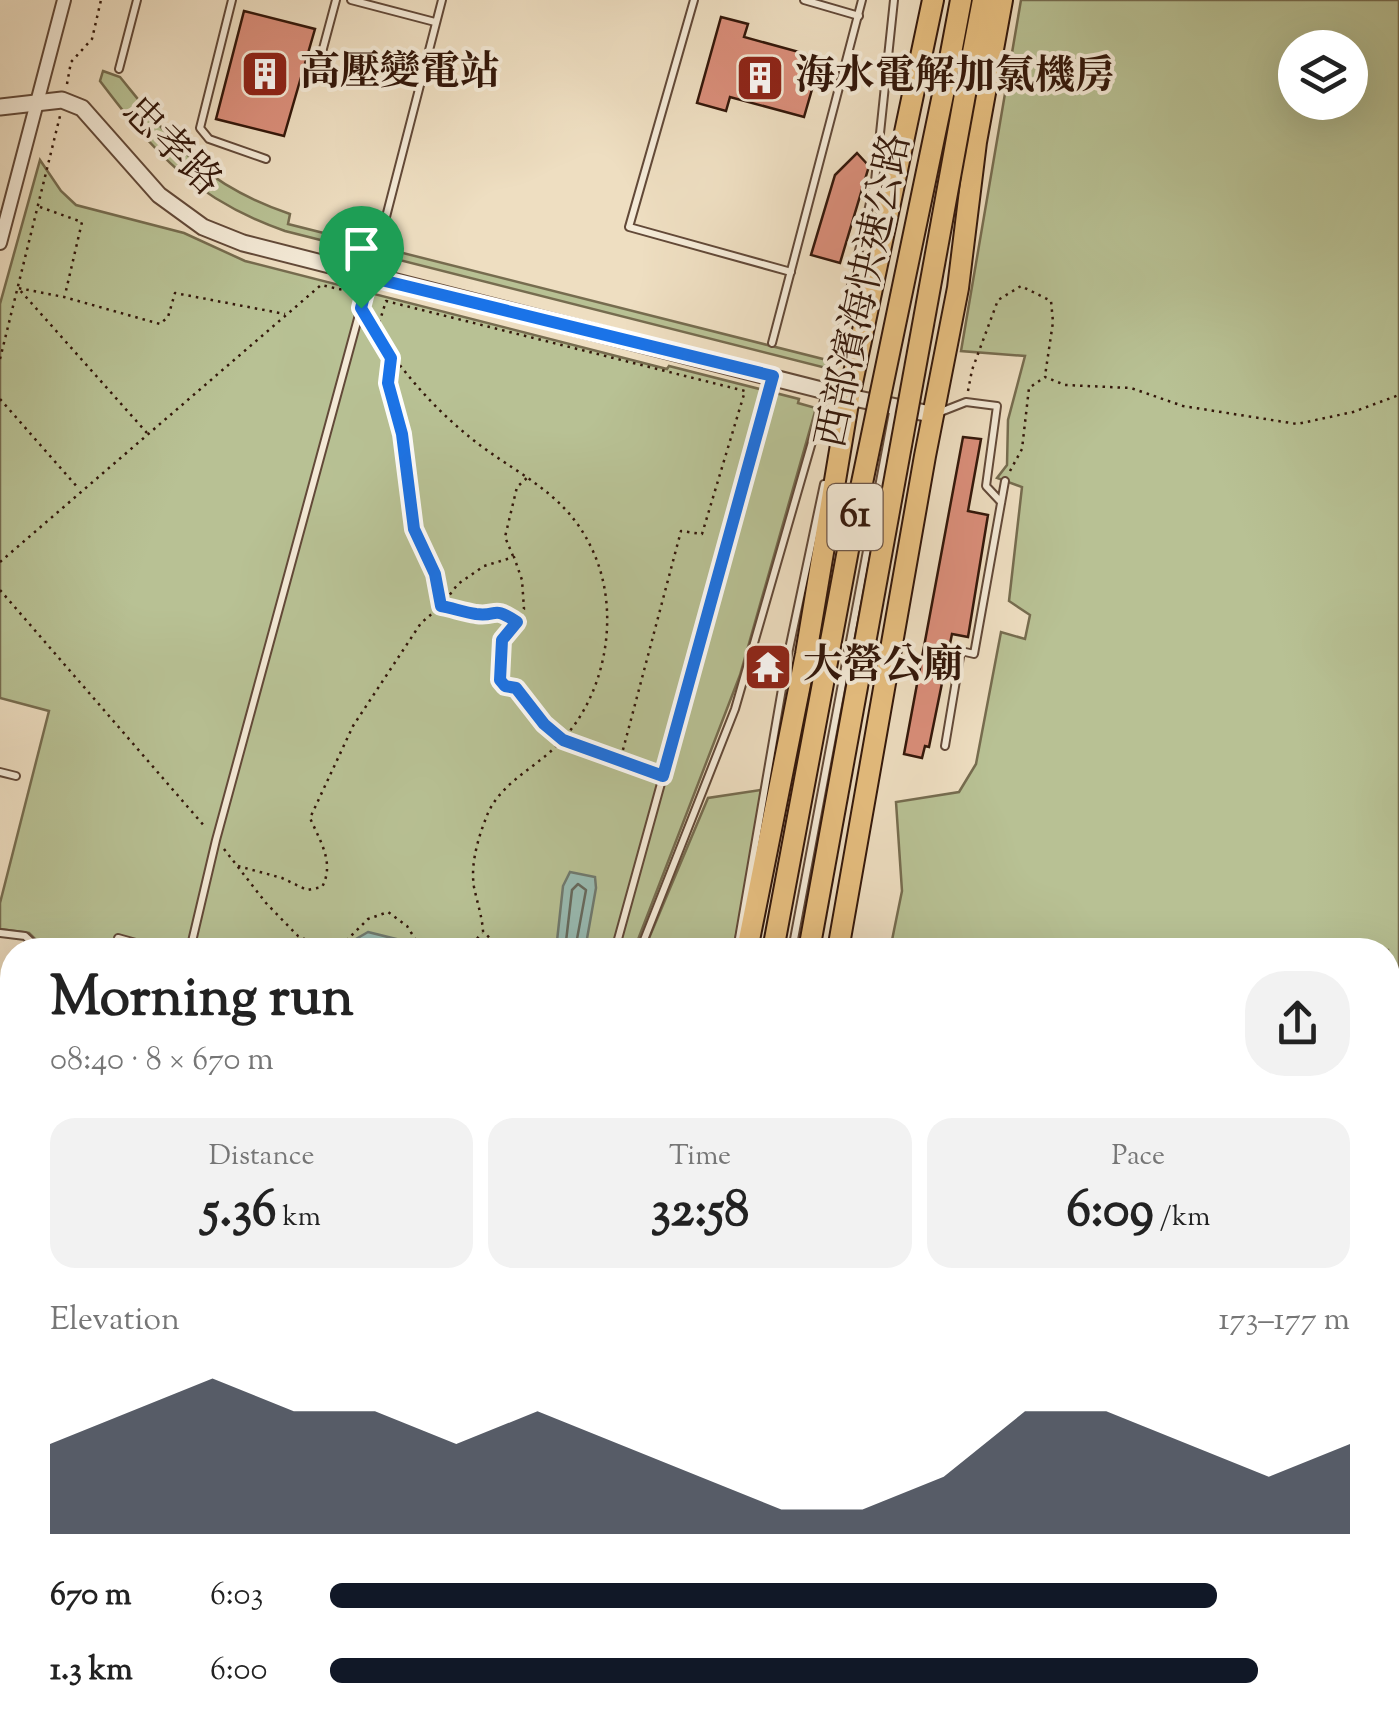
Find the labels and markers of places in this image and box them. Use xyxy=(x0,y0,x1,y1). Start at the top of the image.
place label: 高壓變電站 xyxy=(300,46,500,103)
building icon: 高壓變電站 xyxy=(239,48,291,100)
place label: 海水電解加氯機房 xyxy=(795,50,1115,107)
building icon: 海水電解加氯機房 xyxy=(734,52,786,104)
pin xyxy=(319,206,404,309)
place label: 大營公廟 xyxy=(803,639,963,696)
temple icon: 大營公廟 xyxy=(742,641,794,693)

